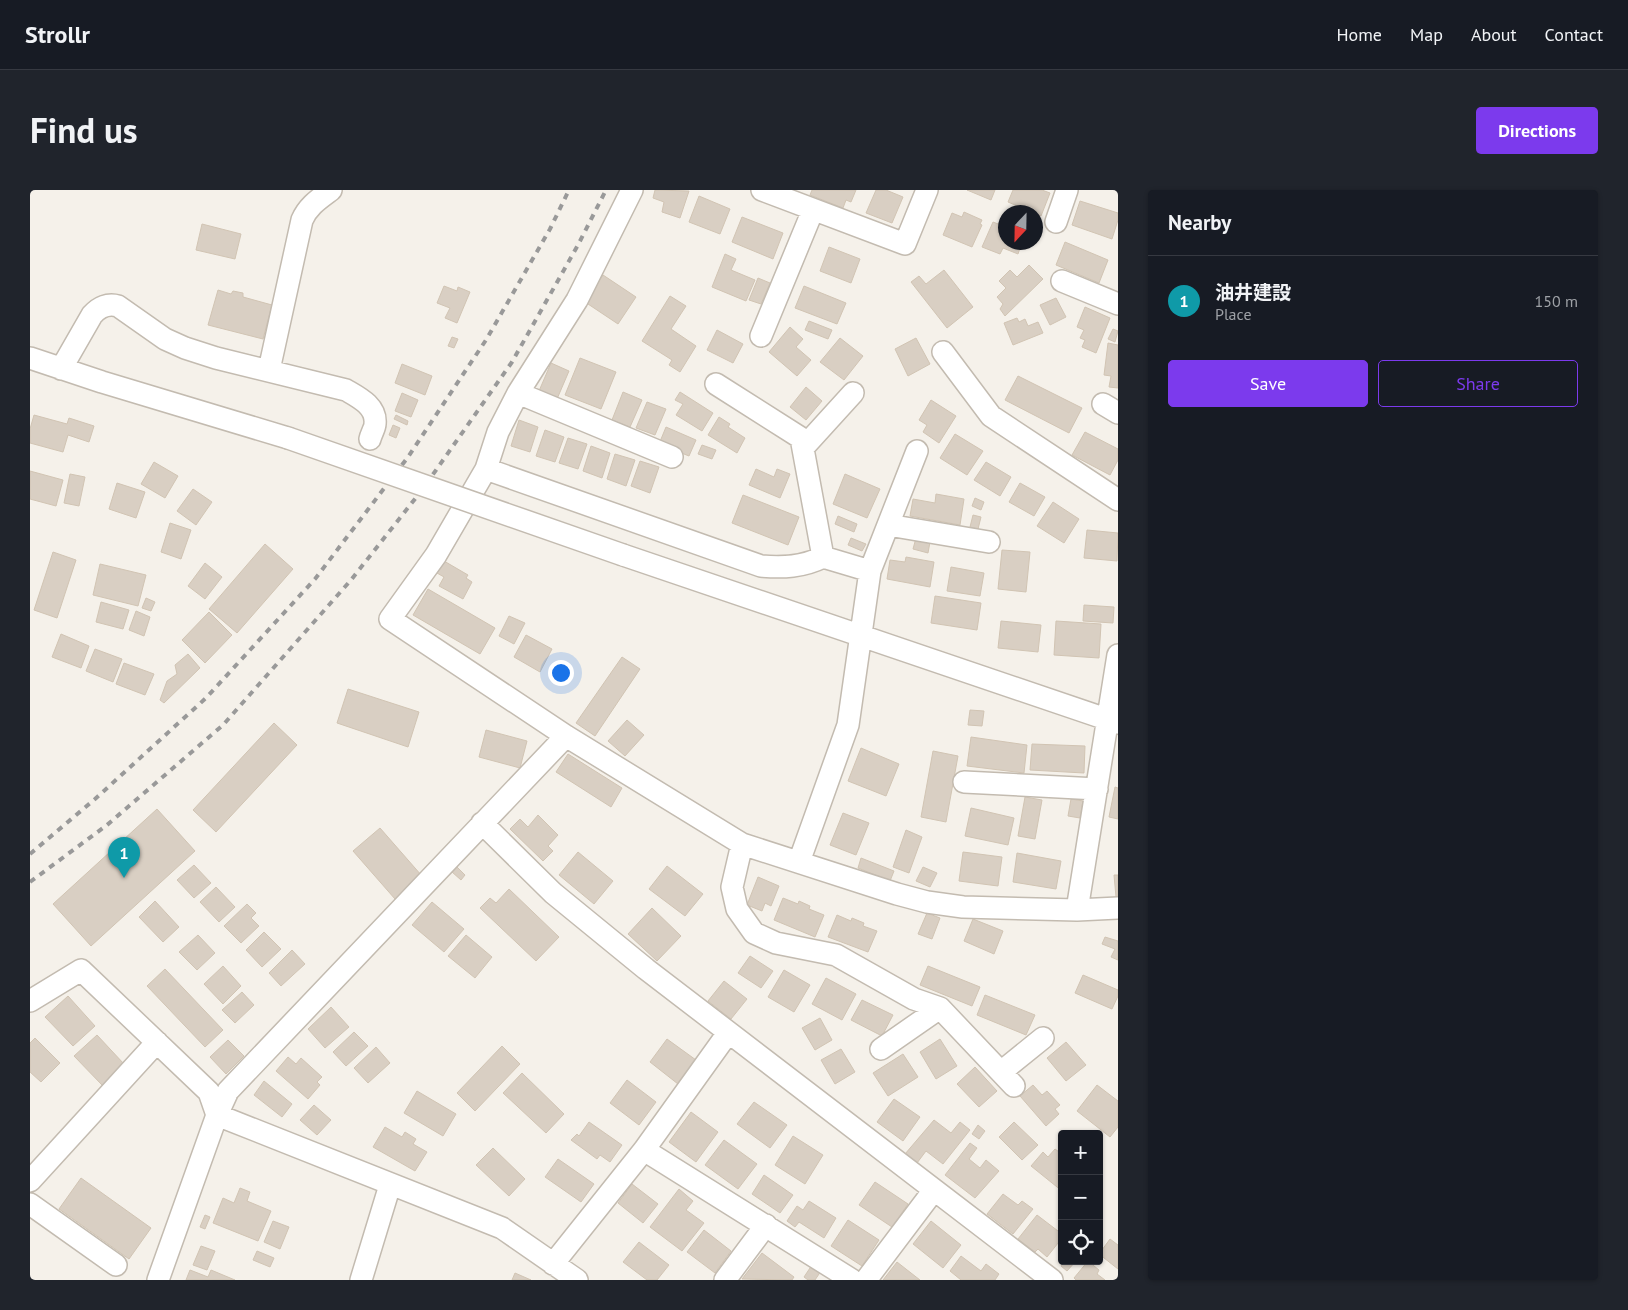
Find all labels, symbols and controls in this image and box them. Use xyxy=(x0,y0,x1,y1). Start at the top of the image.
text: Strollr xyxy=(25,19,90,50)
text: Home xyxy=(1336,23,1382,46)
text: Map xyxy=(1410,23,1443,46)
text: About xyxy=(1471,23,1517,46)
text: Contact xyxy=(1545,23,1603,46)
text: Find us xyxy=(30,107,138,153)
button: Directions xyxy=(1476,107,1598,154)
north arrow xyxy=(998,205,1043,250)
text: Nearby xyxy=(1168,209,1231,236)
text: 油井建設 xyxy=(1215,280,1291,304)
text: 1 xyxy=(1179,291,1189,311)
text: 150 m xyxy=(1535,291,1578,311)
text: Place xyxy=(1215,304,1252,324)
button: Save xyxy=(1168,360,1368,407)
button: Share xyxy=(1378,360,1578,407)
your location xyxy=(548,660,574,686)
pin: 1 xyxy=(108,837,140,878)
map controls xyxy=(1058,1130,1103,1265)
button: + xyxy=(1058,1130,1103,1175)
button: − xyxy=(1058,1175,1103,1220)
button: locate xyxy=(1058,1220,1103,1265)

